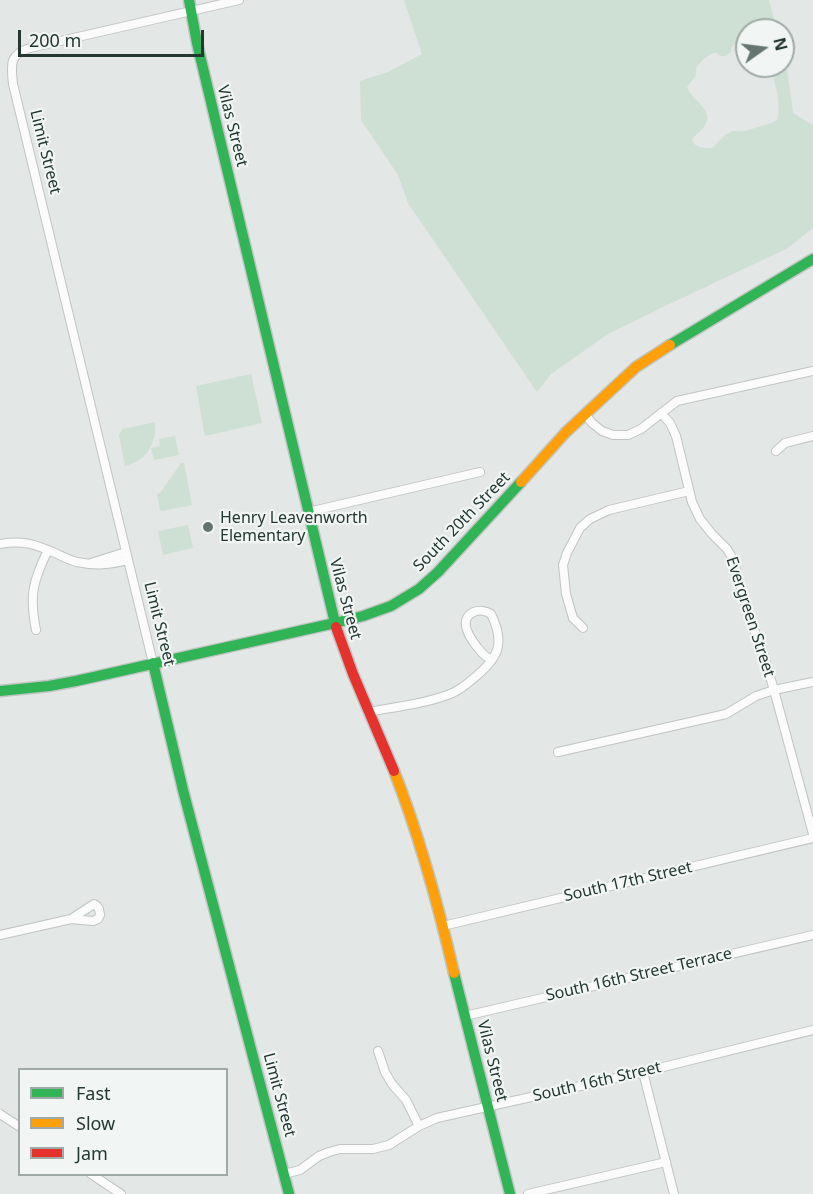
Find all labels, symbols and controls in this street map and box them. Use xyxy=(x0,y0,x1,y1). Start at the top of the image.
scale bar xyxy=(21,18,207,56)
north arrow xyxy=(735,18,795,78)
text: 200 m xyxy=(29,28,81,52)
text: N xyxy=(768,35,793,53)
street label: Vilas Street xyxy=(213,83,251,169)
street label: Limit Street xyxy=(25,108,65,196)
street label: South 20th Street xyxy=(410,468,514,576)
place label: Henry Leavenworth Elementary xyxy=(220,508,368,546)
marker: Henry Leavenworth Elementary xyxy=(201,520,215,534)
street label: Evergreen Street xyxy=(721,554,779,680)
street label: Vilas Street xyxy=(325,556,365,642)
street label: Limit Street xyxy=(139,580,179,668)
street label: South 17th Street xyxy=(562,858,694,906)
street label: South 16th Street Terrace xyxy=(544,944,734,1006)
street label: Vilas Street xyxy=(473,1018,511,1104)
street label: Limit Street xyxy=(259,1051,299,1139)
street label: South 16th Street xyxy=(531,1058,663,1106)
legend xyxy=(18,1068,228,1176)
text: Fast xyxy=(76,1081,111,1105)
text: Slow xyxy=(76,1111,115,1135)
text: Jam xyxy=(76,1141,108,1165)

